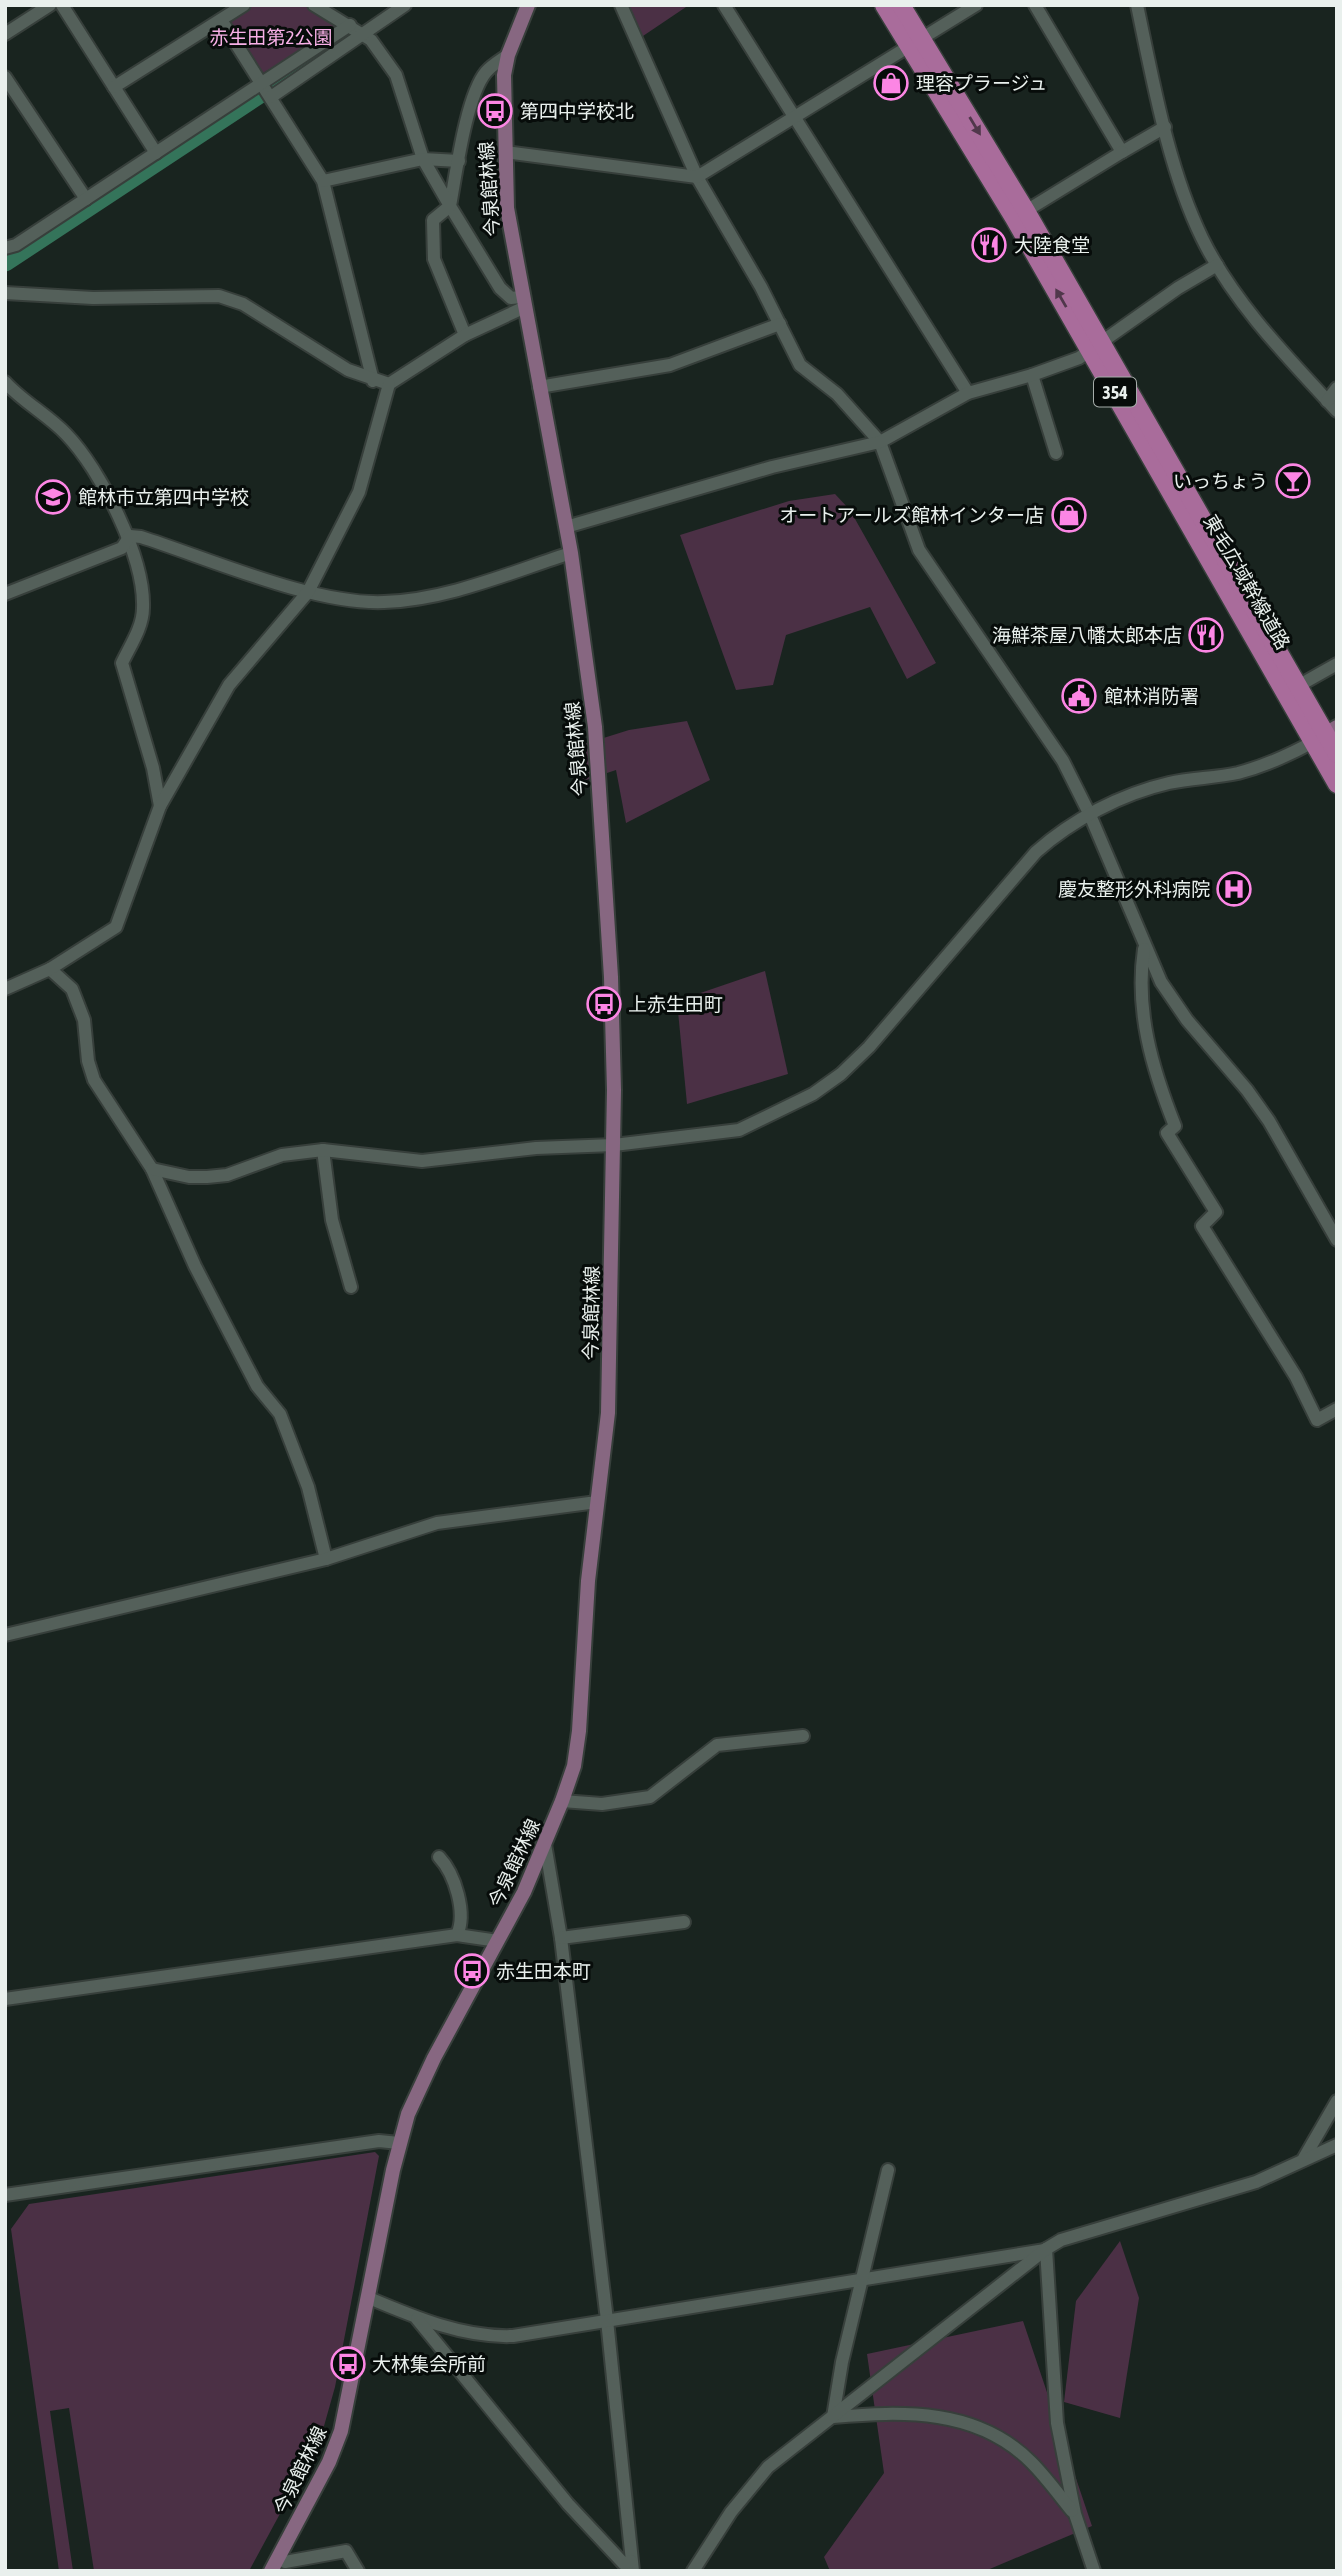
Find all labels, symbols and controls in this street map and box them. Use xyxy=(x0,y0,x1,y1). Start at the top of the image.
park label: 赤生田第2公園 xyxy=(210,26,332,48)
shop icon: 理容プラージュ xyxy=(872,64,910,102)
place label: 理容プラージュ xyxy=(916,72,1047,94)
bus stop icon: 第四中学校北 xyxy=(476,92,514,130)
place label: 第四中学校北 xyxy=(520,100,634,122)
one-way arrow xyxy=(969,117,981,136)
street label: 今泉館林線 xyxy=(475,141,503,237)
restaurant icon: 大陸食堂 xyxy=(970,226,1008,264)
place label: 大陸食堂 xyxy=(1014,234,1090,256)
one-way arrow xyxy=(1055,289,1067,308)
road number: 354 xyxy=(1094,378,1136,406)
bar icon: いっちょう xyxy=(1274,462,1312,500)
place label: いっちょう xyxy=(1173,470,1268,492)
school or university icon: 館林市立第四中学校 xyxy=(34,478,72,516)
place label: 館林市立第四中学校 xyxy=(78,486,249,508)
shop icon: オートアールズ館林インター店 xyxy=(1050,496,1088,534)
place label: オートアールズ館林インター店 xyxy=(779,504,1044,526)
street label: 東毛広域幹線道路 xyxy=(1199,511,1295,653)
restaurant icon: 海鮮茶屋八幡太郎本店 xyxy=(1187,616,1225,654)
place label: 海鮮茶屋八幡太郎本店 xyxy=(992,624,1182,646)
public building icon: 館林消防署 xyxy=(1060,677,1098,715)
place label: 館林消防署 xyxy=(1104,685,1199,707)
street label: 今泉館林線 xyxy=(561,701,591,797)
hospital icon: 慶友整形外科病院 xyxy=(1215,870,1253,908)
place label: 慶友整形外科病院 xyxy=(1058,878,1210,900)
bus stop icon: 上赤生田町 xyxy=(585,985,623,1023)
place label: 上赤生田町 xyxy=(628,993,723,1015)
street label: 今泉館林線 xyxy=(579,1265,603,1361)
street label: 今泉館林線 xyxy=(484,1815,544,1911)
bus stop icon: 赤生田本町 xyxy=(453,1952,491,1990)
place label: 赤生田本町 xyxy=(496,1960,591,1982)
bus stop icon: 大林集会所前 xyxy=(329,2345,367,2383)
place label: 大林集会所前 xyxy=(372,2353,486,2375)
street label: 今泉館林線 xyxy=(269,2422,331,2518)

